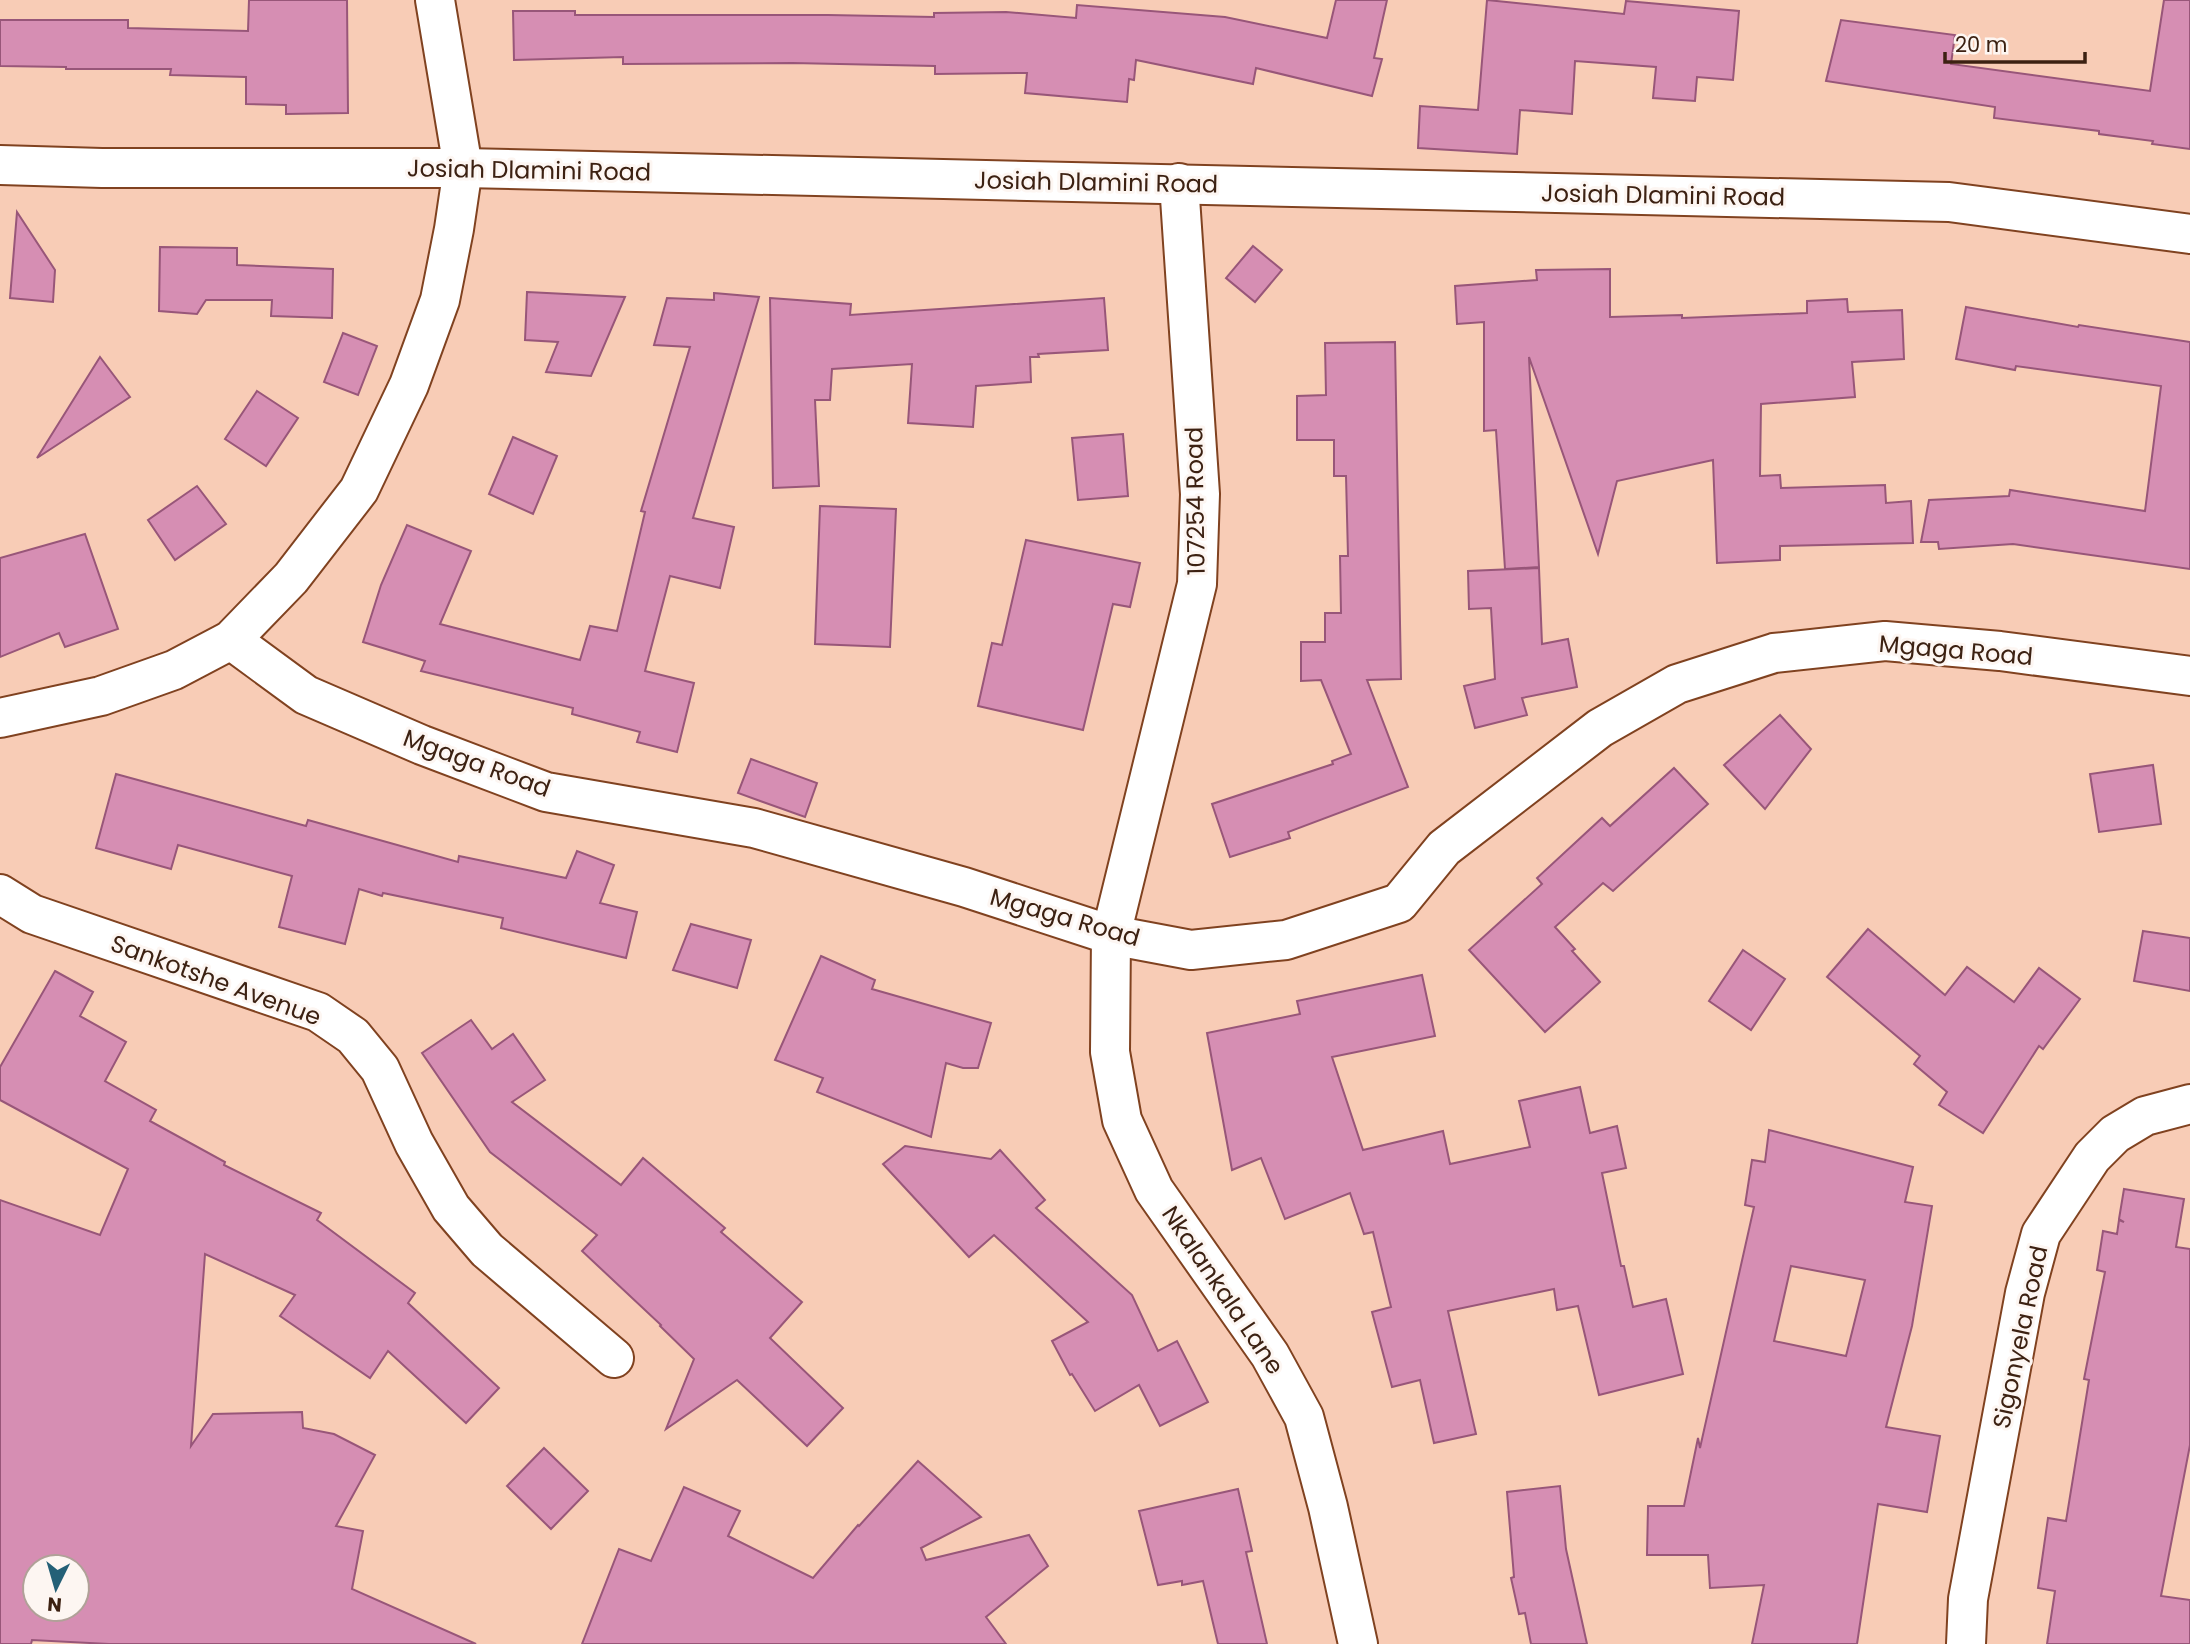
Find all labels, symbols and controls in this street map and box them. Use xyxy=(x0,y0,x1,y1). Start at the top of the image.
scale bar xyxy=(1945,21,2085,65)
text: 20 m xyxy=(1955,30,2008,59)
street label: Josiah Dlamini Road xyxy=(407,151,651,189)
street label: Josiah Dlamini Road xyxy=(974,163,1218,201)
street label: Josiah Dlamini Road xyxy=(1541,176,1785,214)
street label: 107254 Road xyxy=(1177,426,1213,576)
street label: Mgaga Road xyxy=(1878,627,2034,673)
street label: Mgaga Road xyxy=(399,721,555,805)
street label: Mgaga Road xyxy=(986,880,1144,954)
street label: Sankotshe Avenue xyxy=(106,927,326,1033)
street label: Nkalankala Lane xyxy=(1154,1199,1292,1381)
street label: Sigonyela Road xyxy=(1984,1242,2056,1432)
north arrow xyxy=(21,1553,91,1623)
text: N xyxy=(46,1590,63,1619)

